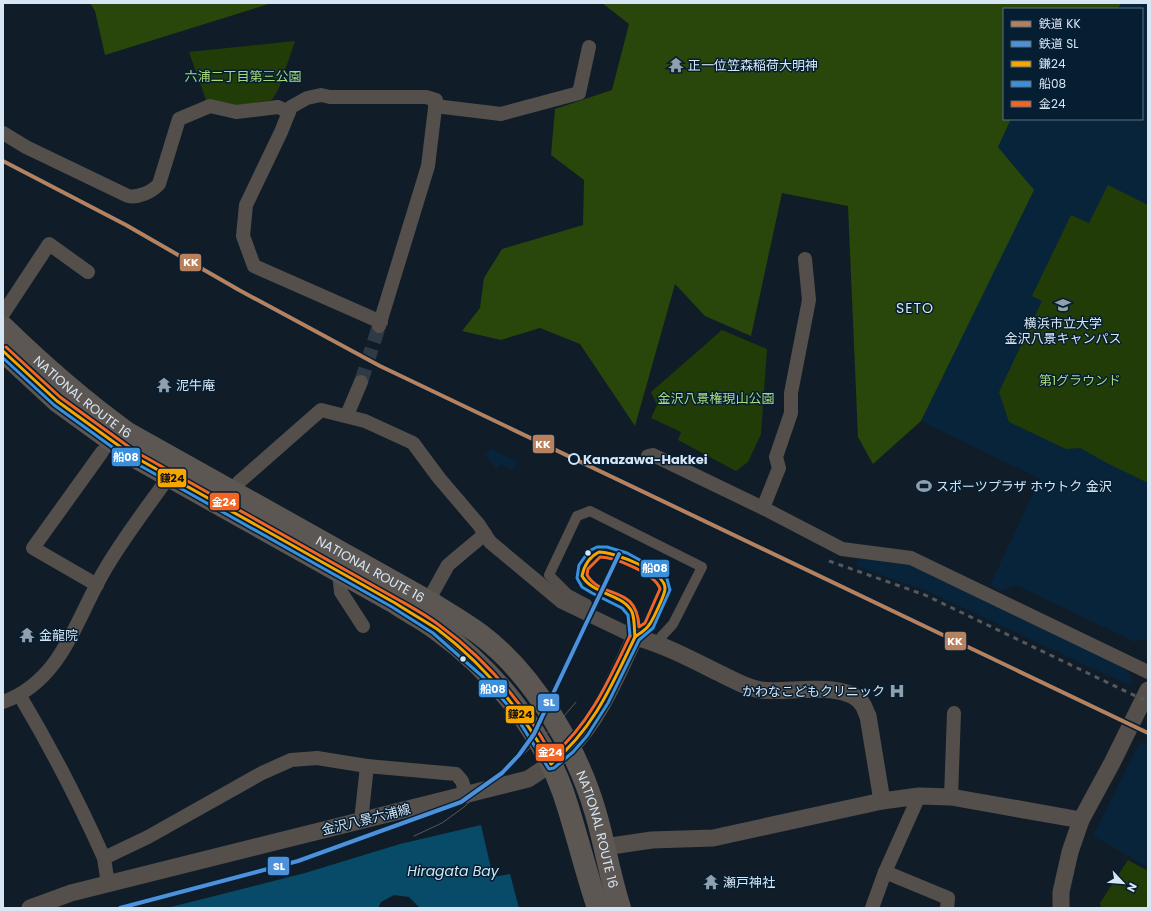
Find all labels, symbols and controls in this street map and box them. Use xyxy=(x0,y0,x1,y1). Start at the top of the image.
legend xyxy=(1003,8,1143,120)
text: 鉄道 KK xyxy=(1039,15,1081,32)
text: 鉄道 SL xyxy=(1039,35,1078,52)
text: 鎌24 xyxy=(1039,55,1066,72)
temple icon: 正一位笠森稲荷大明神 xyxy=(667,56,685,74)
place label: 正一位笠森稲荷大明神 xyxy=(688,56,818,75)
park label: 六浦二丁目第三公園 xyxy=(184,67,302,86)
text: 船08 xyxy=(1039,75,1066,92)
text: 金24 xyxy=(1039,95,1066,112)
line badge: KK xyxy=(179,253,202,272)
text: KK xyxy=(183,254,199,270)
school or university icon: 横浜市立大学 金沢八景キャンパス xyxy=(1054,296,1072,314)
district label: SETO xyxy=(896,298,934,318)
place label: 横浜市立大学 金沢八景キャンパス xyxy=(1004,314,1122,348)
street label: NATIONAL ROUTE 16 xyxy=(29,351,135,443)
park label: 第1グラウンド xyxy=(1039,371,1121,390)
temple icon: 泥牛庵 xyxy=(155,376,173,394)
place label: 泥牛庵 xyxy=(176,376,215,395)
park label: 金沢八景権現山公園 xyxy=(657,389,775,408)
line badge: KK xyxy=(532,434,555,454)
text: KK xyxy=(535,436,551,452)
line badge: 船08 xyxy=(111,447,141,467)
text: 船08 xyxy=(113,449,139,465)
place label: Kanazawa-Hakkei xyxy=(583,450,708,469)
marker: Kanazawa-Hakkei xyxy=(568,453,580,465)
line badge: 鎌24 xyxy=(157,468,187,488)
text: 鎌24 xyxy=(160,470,185,486)
sports icon: スポーツプラザ ホウトク 金沢 xyxy=(915,477,933,495)
place label: スポーツプラザ ホウトク 金沢 xyxy=(936,477,1112,496)
line badge: 金24 xyxy=(209,492,240,511)
text: 金24 xyxy=(212,494,237,510)
street label: NATIONAL ROUTE 16 xyxy=(312,531,428,607)
unlabelled marker xyxy=(583,548,593,558)
line badge: 船08 xyxy=(640,559,670,578)
text: 船08 xyxy=(642,560,668,576)
temple icon: 金龍院 xyxy=(18,626,36,644)
place label: 金龍院 xyxy=(39,626,78,645)
line badge: KK xyxy=(944,631,967,651)
text: KK xyxy=(947,633,963,649)
unlabelled marker xyxy=(458,654,468,664)
line badge: 船08 xyxy=(478,679,508,698)
text: 船08 xyxy=(480,681,506,697)
place label: かわなこどもクリニック xyxy=(742,682,885,701)
hospital icon: かわなこどもクリニック xyxy=(888,682,906,700)
line badge: SL xyxy=(537,693,560,712)
text: SL xyxy=(543,694,556,710)
line badge: 鎌24 xyxy=(505,705,535,724)
text: 鎌24 xyxy=(508,706,533,722)
line badge: 金24 xyxy=(535,743,565,762)
text: 金24 xyxy=(538,744,563,760)
street label: NATIONAL ROUTE 16 xyxy=(571,768,623,890)
street label: 金沢八景六浦線 xyxy=(320,799,413,840)
line badge: SL xyxy=(267,856,290,876)
text: SL xyxy=(273,858,286,874)
water label: Hiragata Bay xyxy=(407,861,500,881)
north arrow xyxy=(1103,863,1143,903)
temple icon: 瀬戸神社 xyxy=(702,873,720,891)
place label: 瀬戸神社 xyxy=(723,873,775,892)
text: N xyxy=(1123,880,1141,895)

